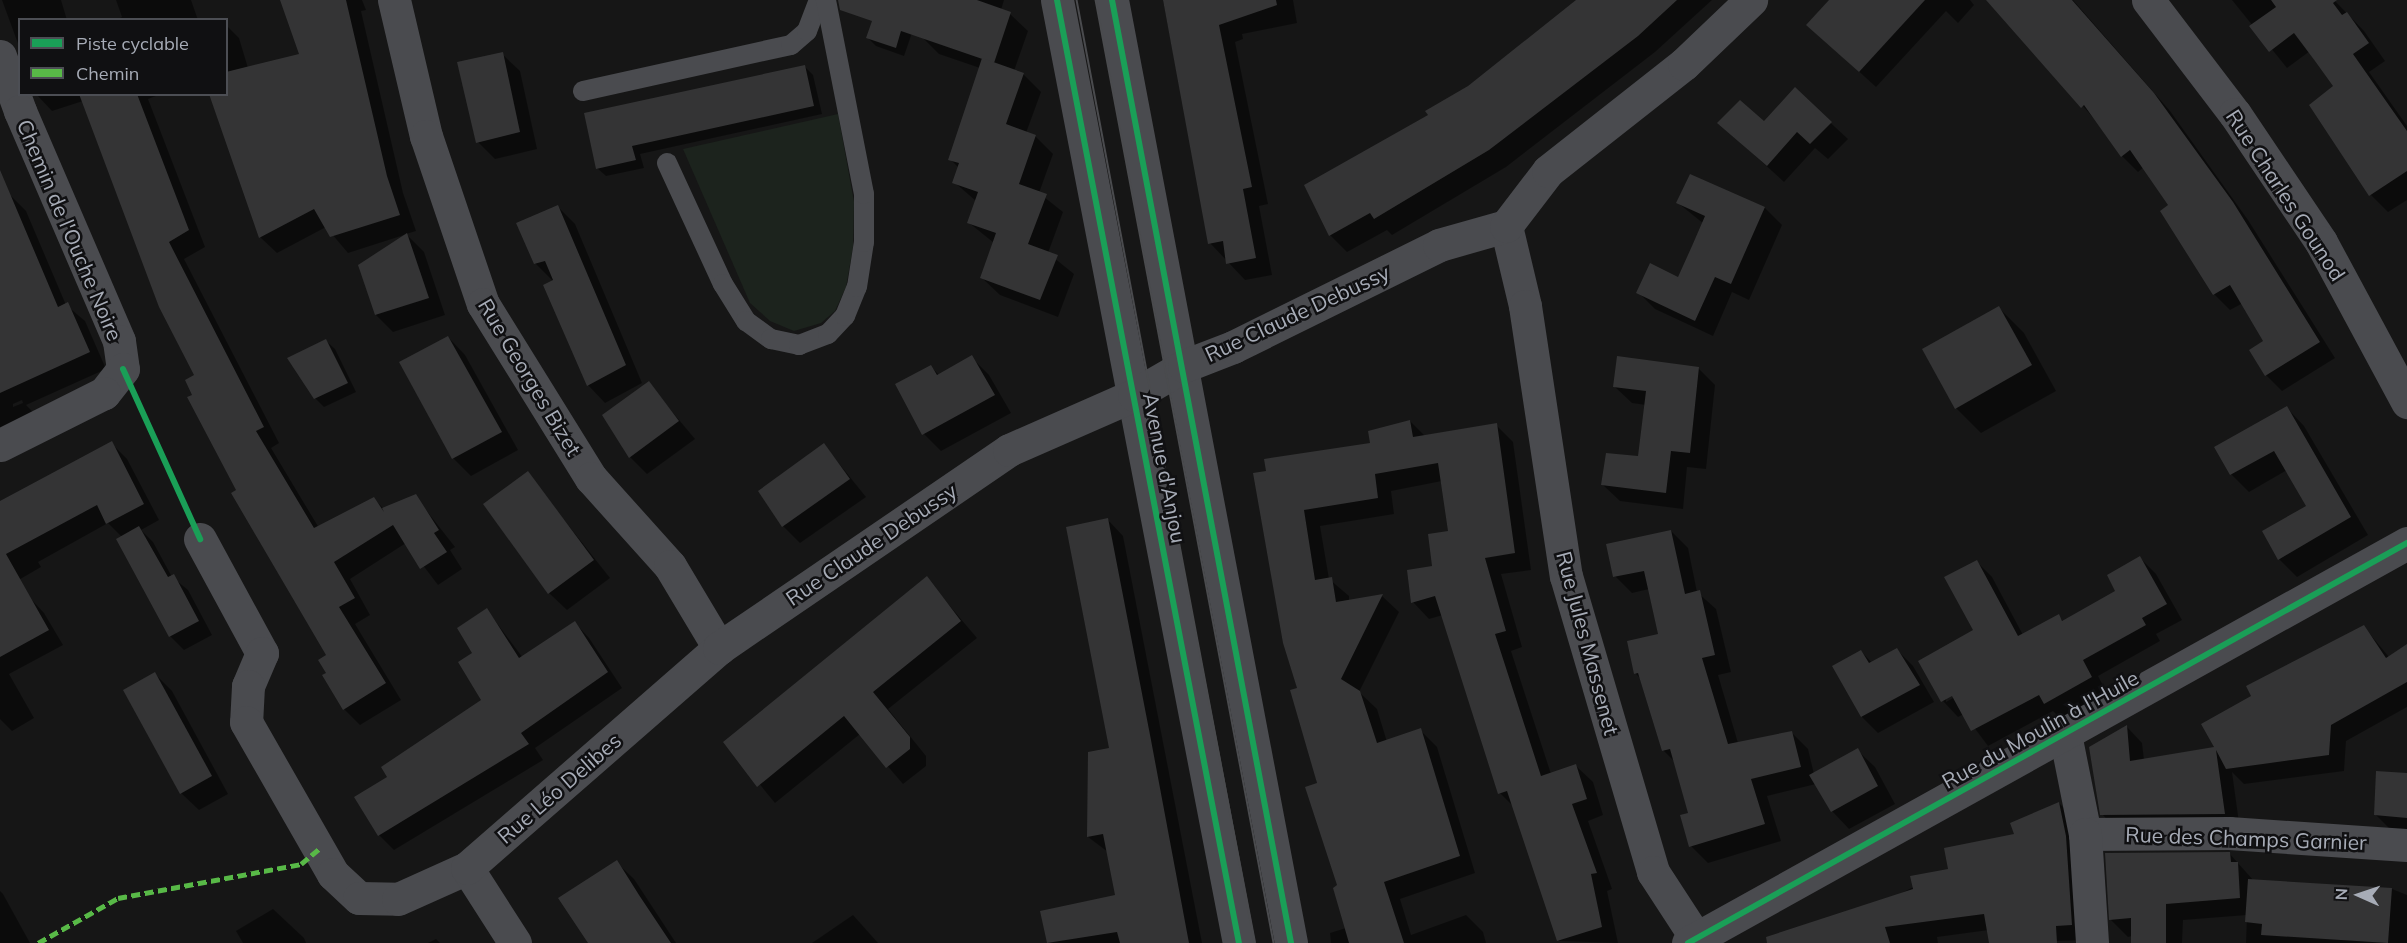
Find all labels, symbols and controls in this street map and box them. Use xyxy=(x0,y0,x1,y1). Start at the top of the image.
legend xyxy=(18,18,228,96)
text: Piste cyclable xyxy=(76,32,189,55)
text: Chemin xyxy=(76,62,139,85)
street label: Rue Charles Gounod xyxy=(2221,105,2351,285)
street label: Chemin de l'Ouche Noire xyxy=(12,116,128,344)
street label: Rue Claude Debussy xyxy=(1201,259,1393,367)
street label: Rue Georges Bizet xyxy=(473,294,587,460)
street label: Avenue d'Anjou xyxy=(1138,391,1192,545)
street label: Rue Claude Debussy xyxy=(781,477,961,611)
street label: Rue Jules Massenet xyxy=(1551,549,1625,737)
street label: Rue du Moulin à l'Huile xyxy=(1937,664,2143,794)
street label: Rue Léo Delibes xyxy=(492,728,626,848)
street label: Rue des Champs Garnier xyxy=(2125,821,2367,855)
north arrow xyxy=(2329,865,2389,925)
text: N xyxy=(2331,887,2351,901)

